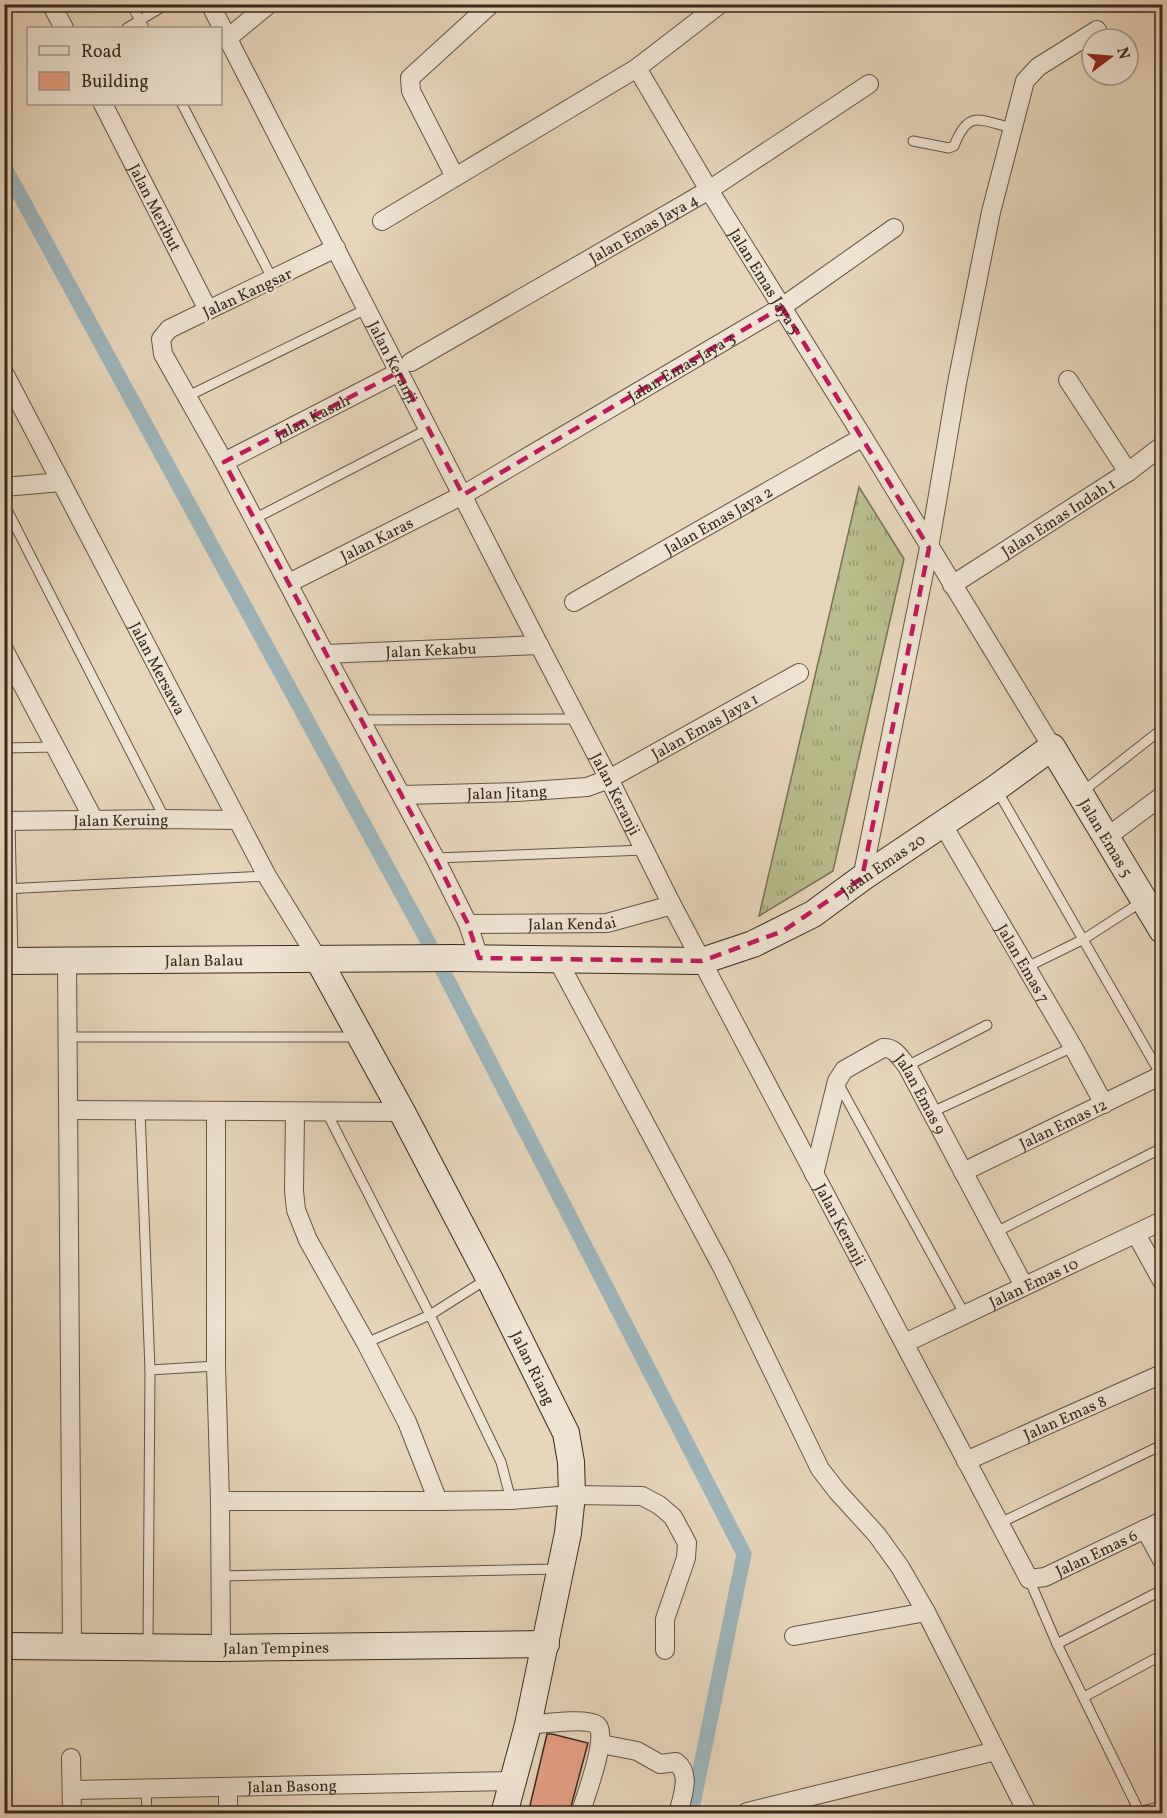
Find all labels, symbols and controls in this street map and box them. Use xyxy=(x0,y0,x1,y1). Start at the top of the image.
legend xyxy=(27,27,222,105)
north arrow xyxy=(1080,27,1140,87)
text: Road xyxy=(81,40,122,65)
text: N xyxy=(1110,45,1135,62)
text: Building xyxy=(81,70,149,95)
street label: Jalan Meribut xyxy=(122,161,186,256)
street label: Jalan Emas Jaya 4 xyxy=(585,190,703,270)
street label: Jalan Emas Jaya 5 xyxy=(723,225,805,339)
street label: Jalan Kangsar xyxy=(199,263,297,324)
street label: Jalan Keranji xyxy=(361,317,422,408)
street label: Jalan Emas Jaya 3 xyxy=(624,328,740,409)
street label: Jalan Kasah xyxy=(271,390,354,447)
street label: Jalan Emas Indah 1 xyxy=(998,474,1121,563)
street label: Jalan Emas Jaya 2 xyxy=(661,482,777,561)
street label: Jalan Karas xyxy=(337,513,418,568)
street label: Jalan Mersawa xyxy=(123,619,190,720)
street label: Jalan Kekabu xyxy=(385,639,477,664)
street label: Jalan Emas Jaya 1 xyxy=(648,689,763,766)
street label: Jalan Keranji xyxy=(584,749,645,840)
street label: Jalan Jitang xyxy=(467,781,548,806)
street label: Jalan Emas 5 xyxy=(1072,795,1137,882)
street label: Jalan Keruing xyxy=(73,810,169,833)
street label: Jalan Emas 20 xyxy=(837,829,930,903)
street label: Jalan Kendai xyxy=(528,912,619,937)
street label: Jalan Emas 7 xyxy=(990,920,1054,1008)
street label: Jalan Balau xyxy=(165,950,243,973)
street label: Jalan Emas 9 xyxy=(888,1050,950,1139)
street label: Jalan Emas 12 xyxy=(1016,1094,1111,1156)
street label: Jalan Keranji xyxy=(809,1180,870,1270)
street label: Jalan Emas 10 xyxy=(986,1253,1082,1315)
street label: Jalan Riang xyxy=(504,1328,559,1409)
street label: Jalan Emas 8 xyxy=(1021,1391,1111,1447)
street label: Jalan Emas 6 xyxy=(1052,1525,1142,1583)
street label: Jalan Tempines xyxy=(223,1638,329,1661)
street label: Jalan Basong xyxy=(247,1776,337,1799)

